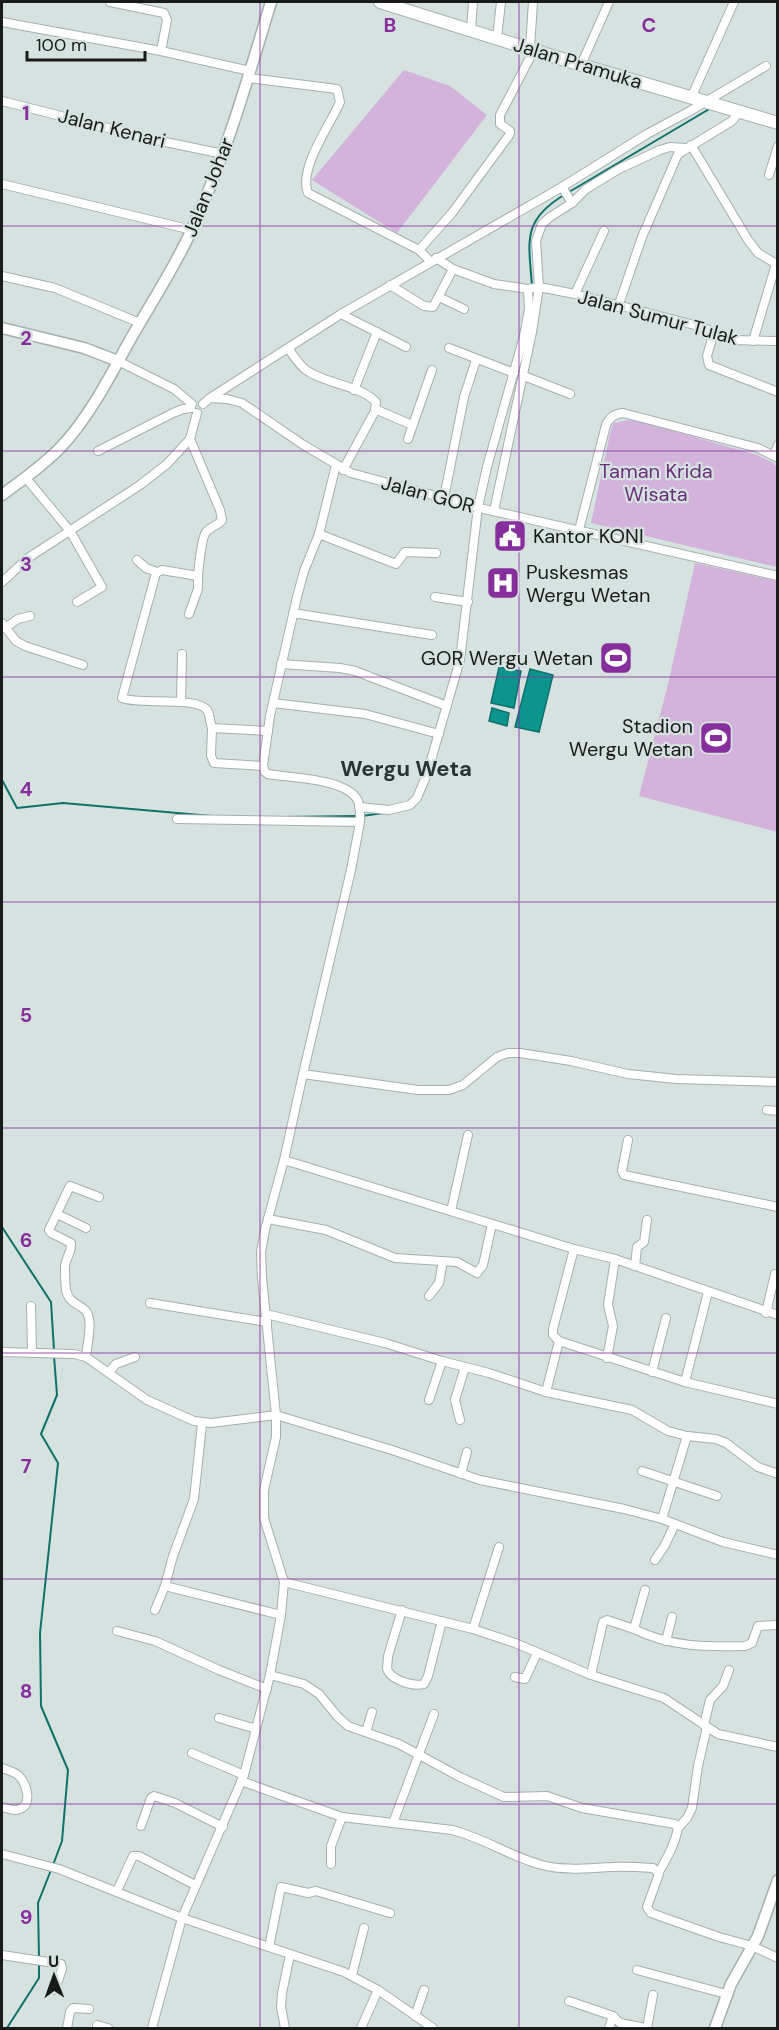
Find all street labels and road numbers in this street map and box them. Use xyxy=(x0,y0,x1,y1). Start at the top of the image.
street label: Jalan Pramuka xyxy=(511,31,645,95)
street label: Jalan Kenari xyxy=(55,102,169,154)
street label: Jalan Johar xyxy=(176,134,240,240)
street label: Jalan Sumur Tulak xyxy=(575,283,741,351)
street label: Jalan GOR xyxy=(378,469,478,519)

